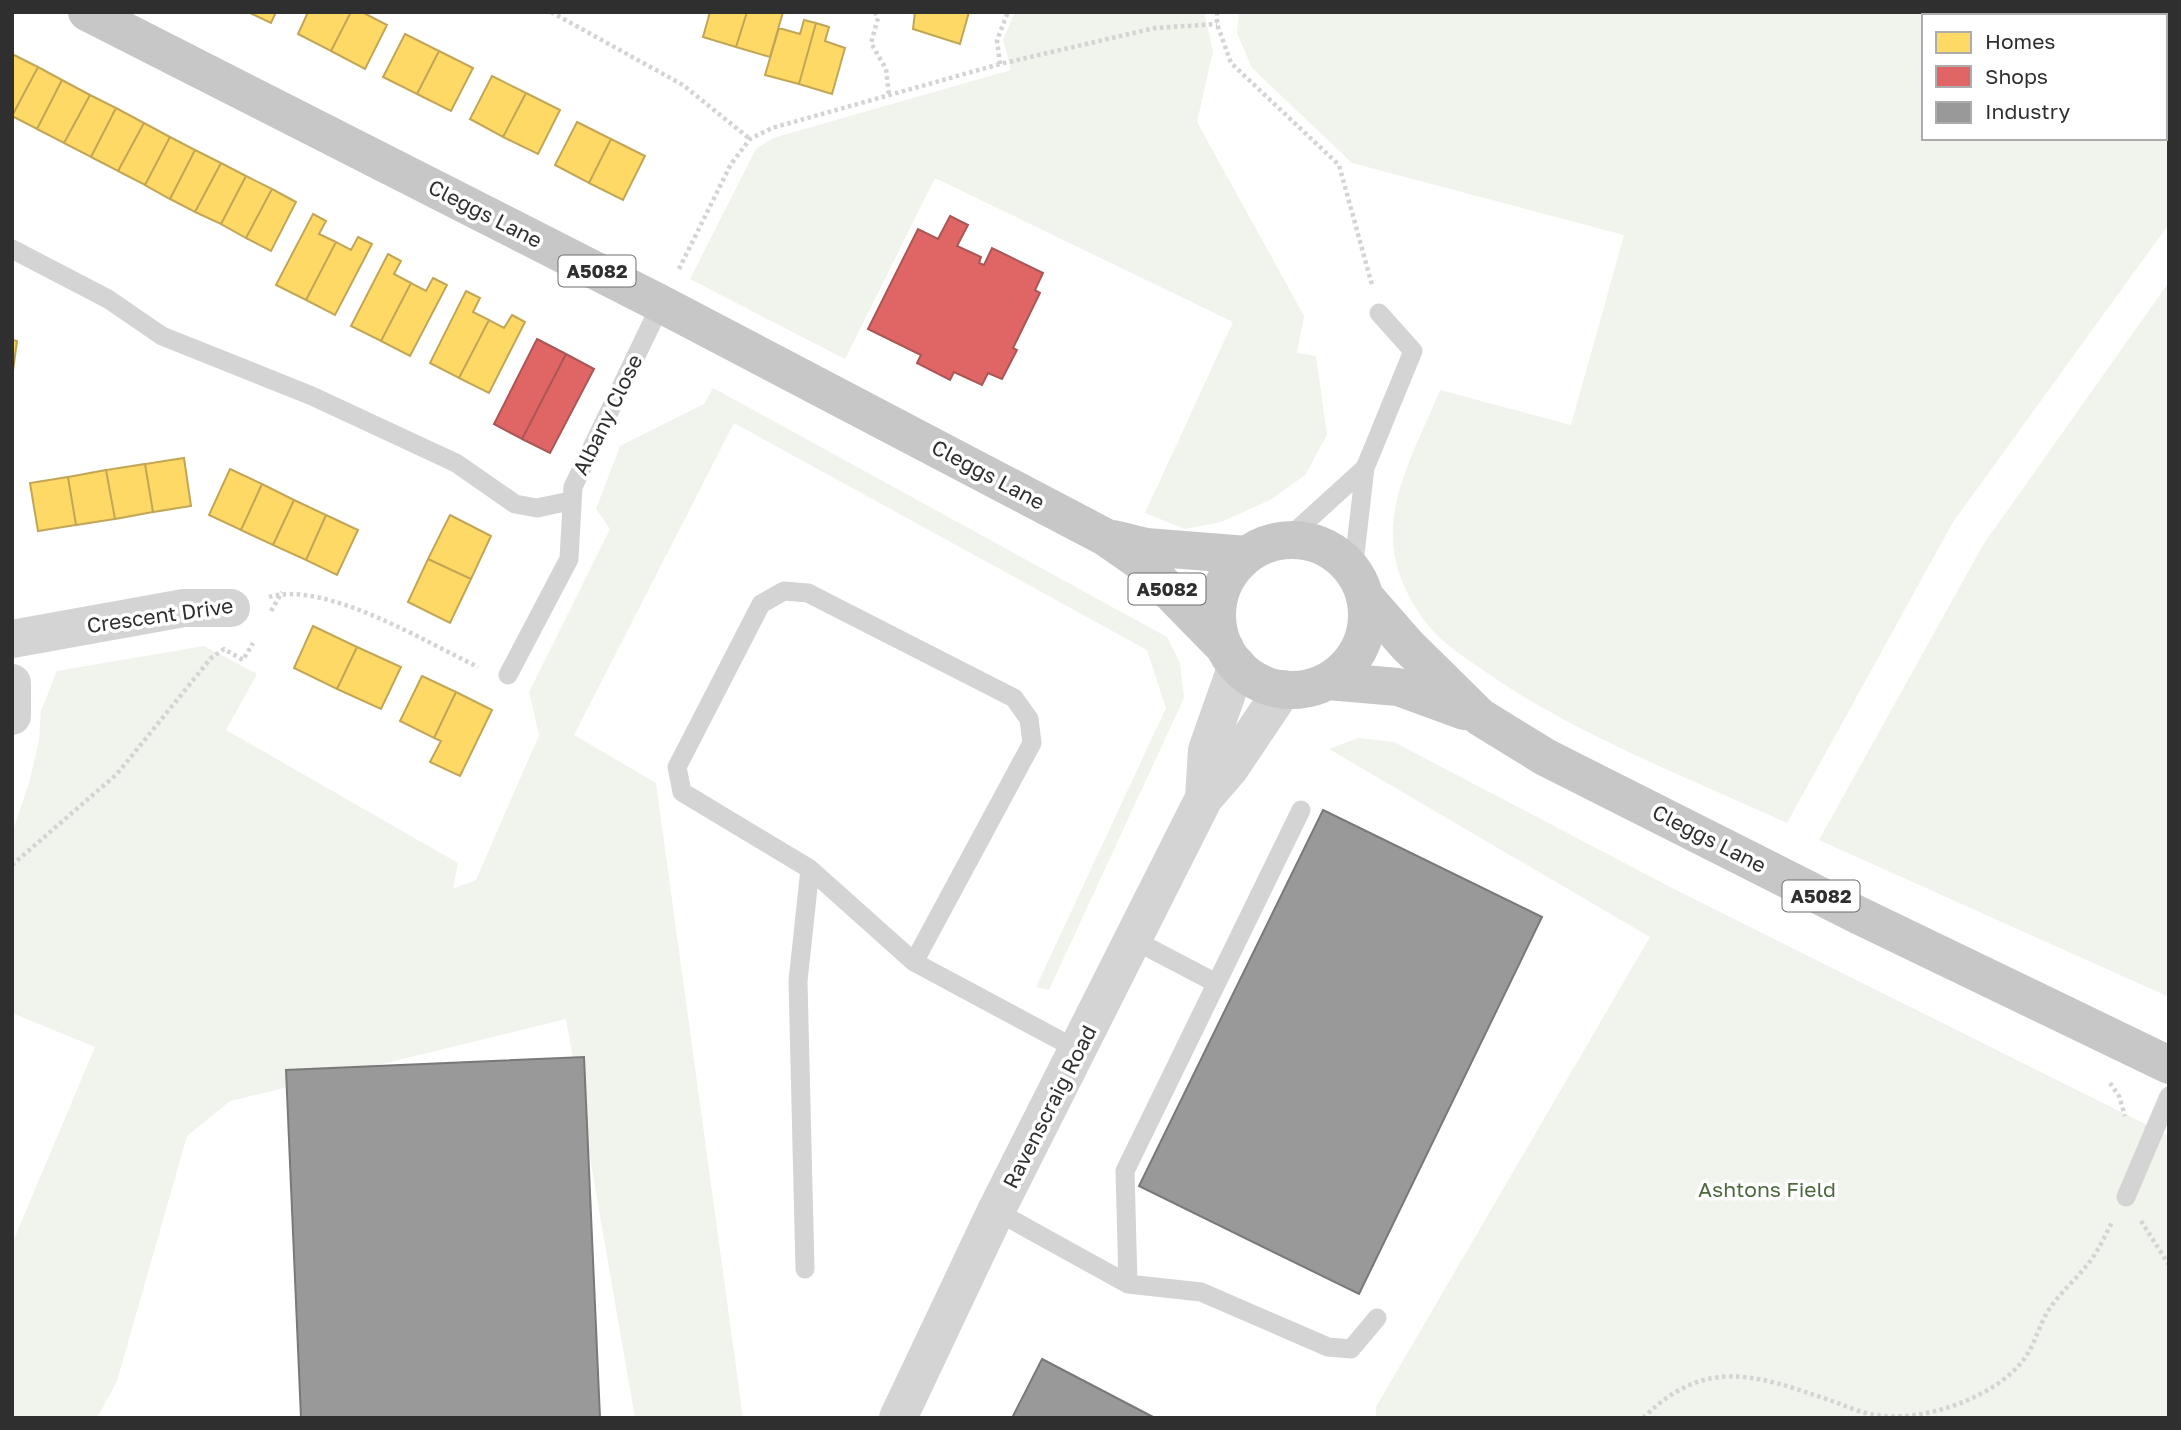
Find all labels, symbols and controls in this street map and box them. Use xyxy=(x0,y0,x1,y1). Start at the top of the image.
legend xyxy=(1922,14,2167,140)
text: Homes xyxy=(1985,28,2055,54)
text: Shops xyxy=(1985,63,2048,89)
text: Industry xyxy=(1985,98,2070,124)
street label: Cleggs Lane xyxy=(424,173,547,253)
road number: A5082 xyxy=(558,256,636,286)
street label: Albany Close xyxy=(567,350,648,479)
street label: Cleggs Lane xyxy=(927,433,1049,515)
road number: A5082 xyxy=(1128,574,1206,604)
street label: Crescent Drive xyxy=(85,592,235,638)
street label: Cleggs Lane xyxy=(1648,798,1771,878)
road number: A5082 xyxy=(1783,880,1860,912)
street label: Ravenscraig Road xyxy=(997,1021,1101,1192)
park label: Ashtons Field xyxy=(1698,1176,1836,1202)

